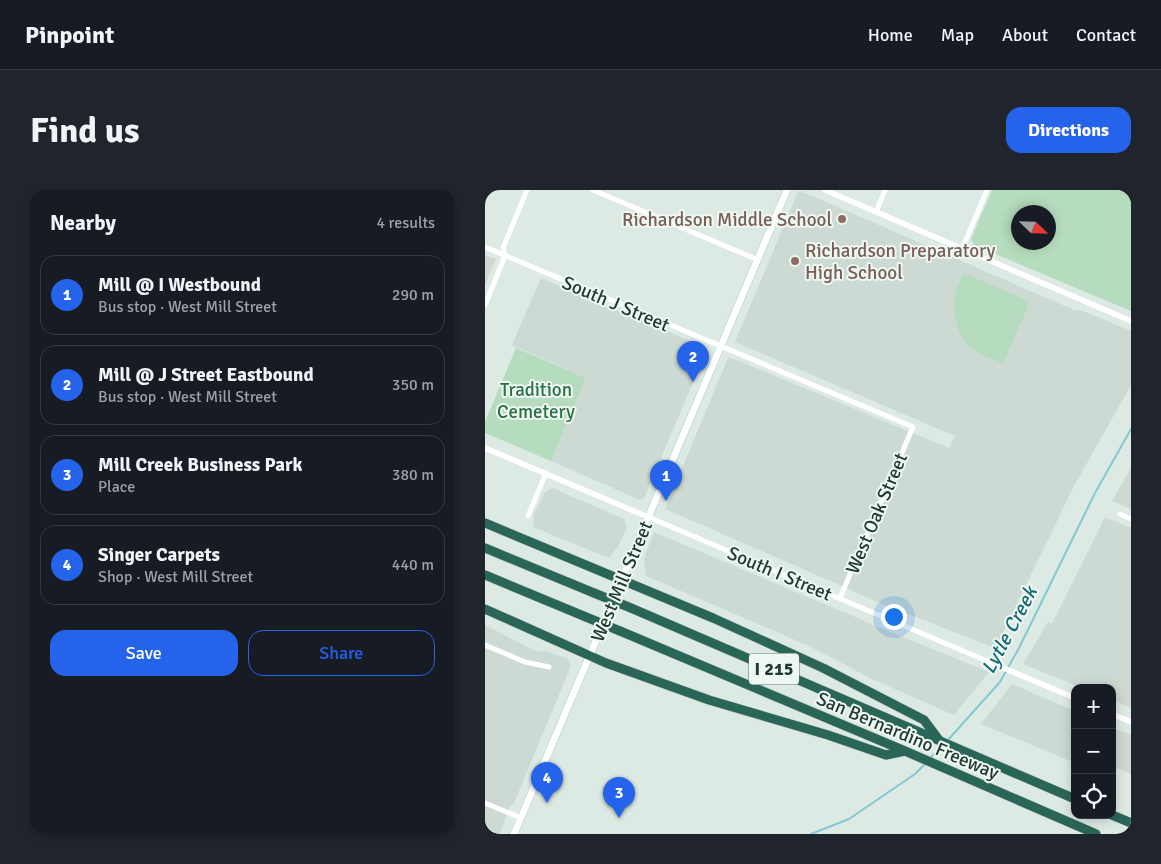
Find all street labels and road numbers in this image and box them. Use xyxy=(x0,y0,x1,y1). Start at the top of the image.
street label: South J Street xyxy=(558,271,673,337)
street label: West Oak Street xyxy=(841,449,913,578)
street label: West Mill Street xyxy=(586,517,658,646)
street label: South I Street xyxy=(724,541,836,607)
road number: I 215 xyxy=(749,654,799,684)
street label: San Bernardino Freeway xyxy=(813,687,1003,785)

